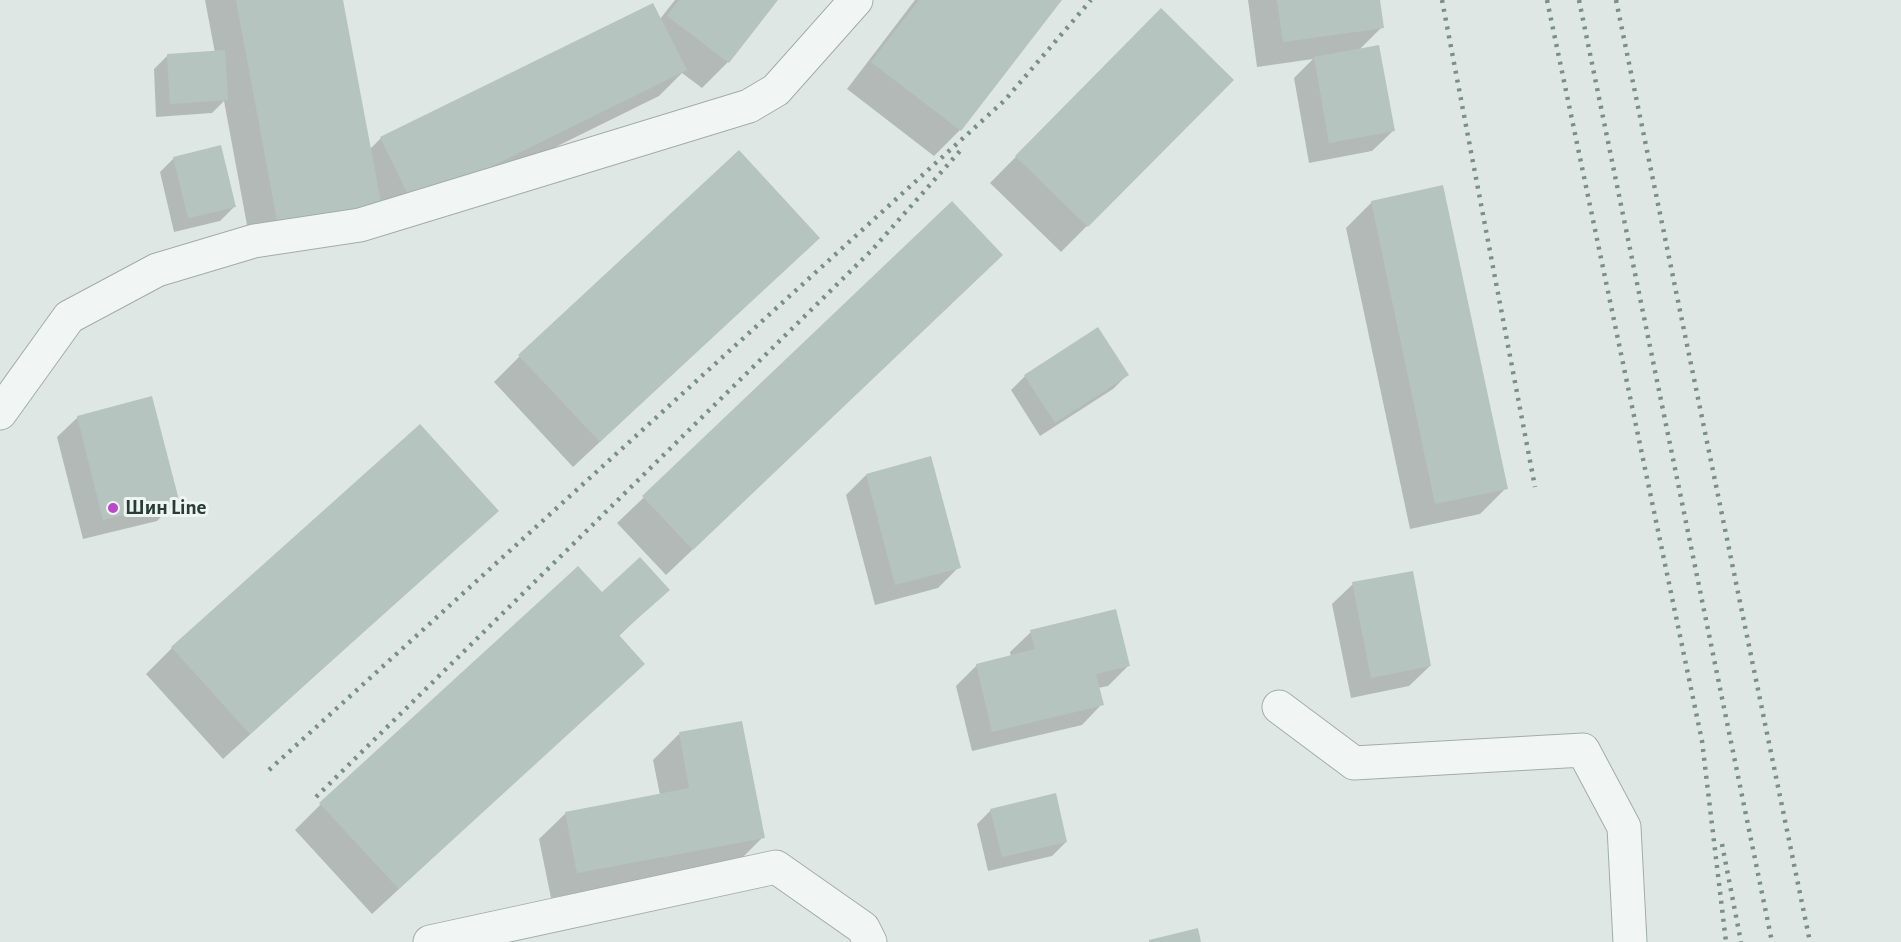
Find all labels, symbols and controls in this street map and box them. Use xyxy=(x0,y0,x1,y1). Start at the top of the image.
place label: Шин Line xyxy=(125,495,207,521)
marker: Шин Line xyxy=(106,501,120,515)

